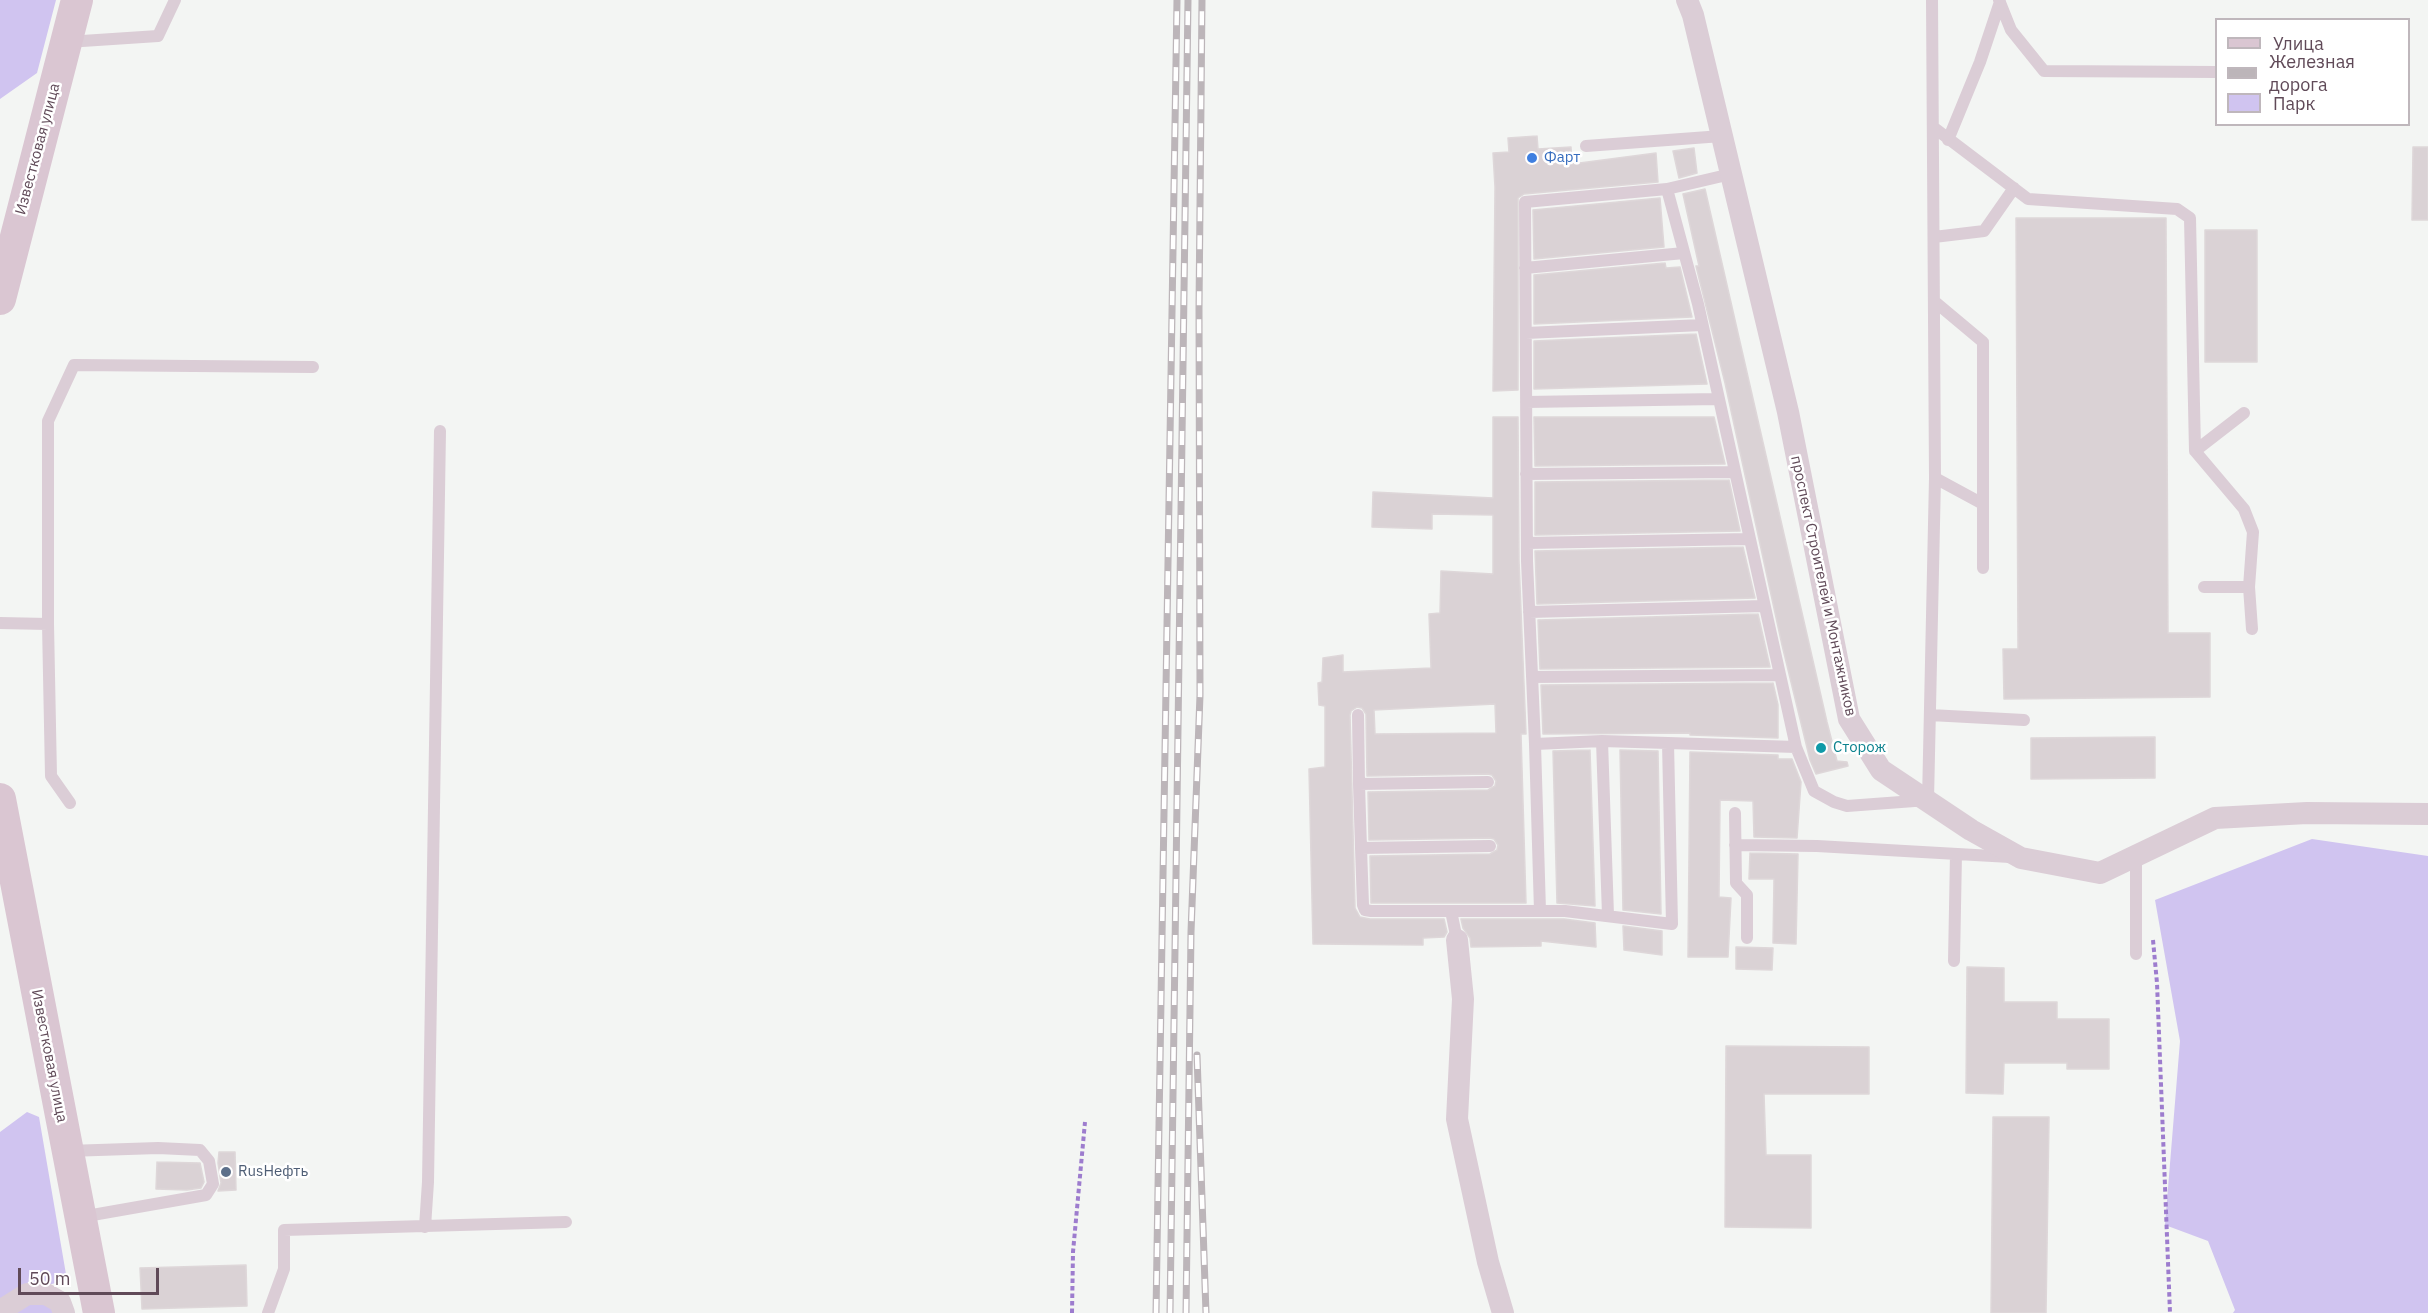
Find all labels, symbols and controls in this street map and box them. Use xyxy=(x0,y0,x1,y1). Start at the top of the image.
legend xyxy=(2215,18,2410,126)
text: Улица xyxy=(2273,32,2324,55)
text: Железная дорога xyxy=(2269,50,2355,96)
street label: Известковая улица xyxy=(12,81,64,217)
text: Парк xyxy=(2273,92,2315,115)
place label: Фарт xyxy=(1544,149,1580,167)
marker: Фарт xyxy=(1525,151,1539,165)
street label: проспект Строителей и Монтажников xyxy=(1787,454,1859,718)
place label: Сторож xyxy=(1833,739,1886,757)
marker: Сторож xyxy=(1814,741,1828,755)
street label: Известковая улица xyxy=(27,988,71,1124)
place label: RusНефть xyxy=(238,1163,308,1181)
marker: RusНефть xyxy=(219,1165,233,1179)
scale bar xyxy=(21,1256,162,1294)
text: 50 m xyxy=(29,1267,71,1290)

